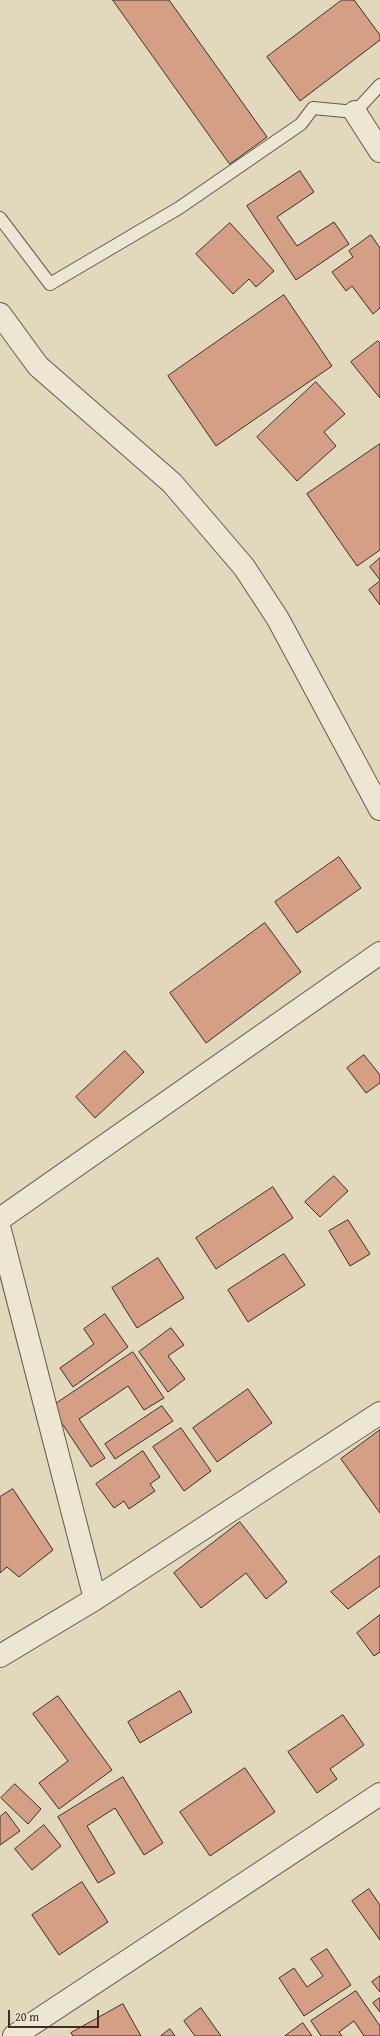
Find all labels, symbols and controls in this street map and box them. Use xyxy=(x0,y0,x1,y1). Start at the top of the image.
scale bar xyxy=(10,2002,101,2028)
text: 20 m xyxy=(15,2008,39,2025)

